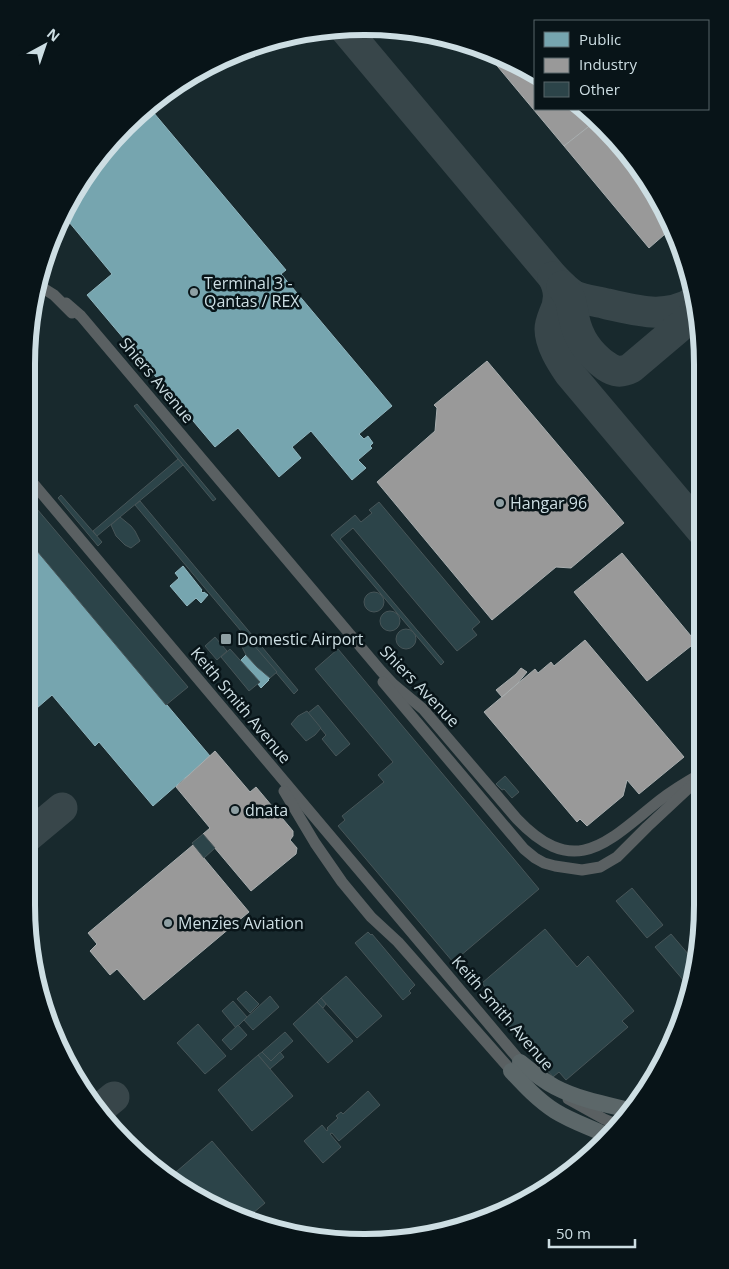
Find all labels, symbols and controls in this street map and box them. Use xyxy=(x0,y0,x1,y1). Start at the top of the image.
north arrow xyxy=(20,20,70,70)
legend xyxy=(534,20,709,110)
text: N xyxy=(43,24,64,46)
text: Public xyxy=(579,29,621,49)
text: Industry xyxy=(579,54,637,74)
text: Other xyxy=(579,79,620,99)
place label: Terminal 3 - Qantas / REX xyxy=(204,272,300,312)
marker: Terminal 3 - Qantas / REX xyxy=(188,286,200,298)
street label: Shiers Avenue xyxy=(115,332,199,428)
place label: Hangar 96 xyxy=(510,492,587,514)
marker: Hangar 96 xyxy=(494,497,506,509)
place label: Domestic Airport xyxy=(237,628,364,650)
marker: Domestic Airport xyxy=(219,632,233,646)
street label: Shiers Avenue xyxy=(375,640,465,732)
street label: Keith Smith Avenue xyxy=(186,642,296,768)
place label: dnata xyxy=(245,799,288,821)
marker: dnata xyxy=(229,804,241,816)
place label: Menzies Aviation xyxy=(178,912,304,934)
marker: Menzies Aviation xyxy=(162,917,174,929)
street label: Keith Smith Avenue xyxy=(447,951,559,1075)
scale bar xyxy=(549,1216,635,1248)
text: 50 m xyxy=(556,1223,591,1243)

